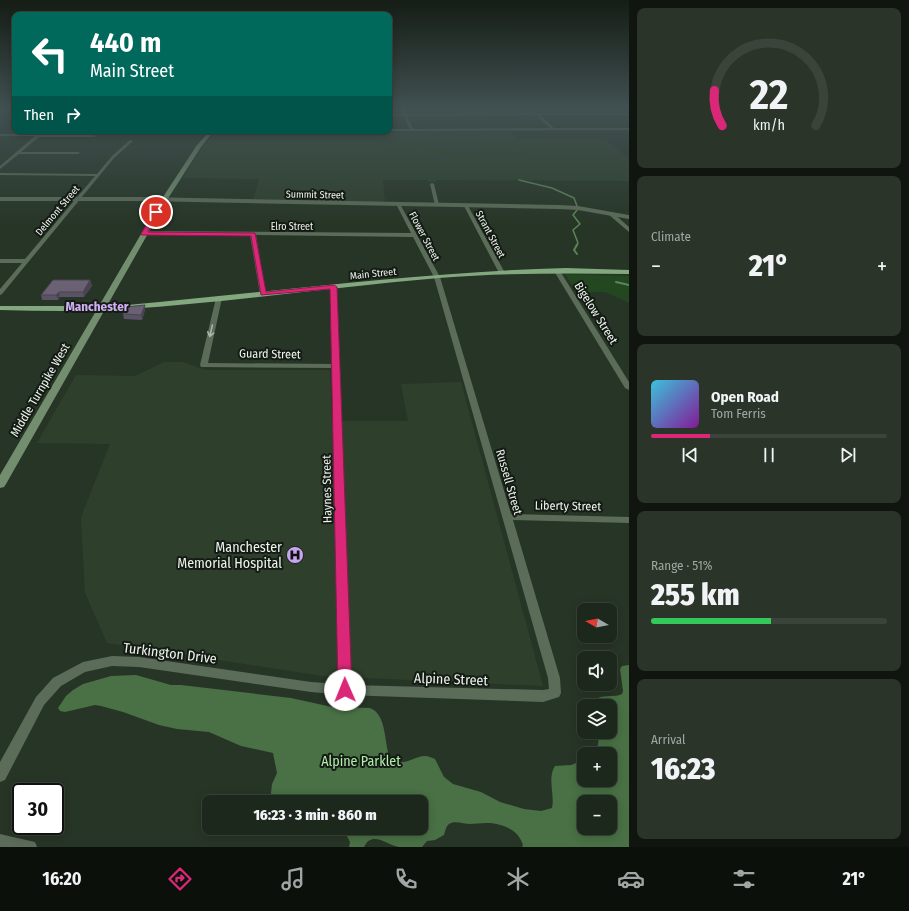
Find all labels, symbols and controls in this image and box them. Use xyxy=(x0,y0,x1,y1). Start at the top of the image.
text: 440 m xyxy=(90,26,161,59)
icon: left xyxy=(24,28,76,80)
text: Main Street xyxy=(90,60,174,82)
text: 22 xyxy=(749,70,788,120)
icon: right xyxy=(62,104,84,126)
text: Then xyxy=(24,106,54,124)
text: km/h xyxy=(753,116,785,133)
street label: Delmont Street xyxy=(33,183,83,238)
street label: Summit Street xyxy=(286,188,345,202)
pin xyxy=(139,195,173,229)
icon: arrive xyxy=(145,201,167,223)
street label: Strant Street xyxy=(473,209,508,261)
street label: Flower Street xyxy=(406,210,442,264)
street label: Elro Street xyxy=(271,221,314,233)
text: Climate xyxy=(651,229,691,244)
text: 21° xyxy=(749,248,789,284)
text: − xyxy=(651,253,661,280)
text: + xyxy=(877,253,887,280)
street label: Main Street xyxy=(349,266,398,282)
street label: Bigelow Street xyxy=(571,279,621,347)
district label: Manchester xyxy=(65,299,129,314)
one-way arrow xyxy=(207,325,215,338)
street label: Middle Turnpike West xyxy=(8,341,73,439)
street label: Guard Street xyxy=(239,346,301,362)
text: Open Road xyxy=(711,388,779,406)
text: Tom Ferris xyxy=(711,406,766,421)
icon: previous xyxy=(679,444,701,466)
icon: pause xyxy=(758,444,780,466)
icon: next xyxy=(837,444,859,466)
street label: Russell Street xyxy=(493,448,525,516)
street label: Haynes Street xyxy=(319,455,335,523)
street label: Liberty Street xyxy=(535,498,601,514)
place label: Manchester Memorial Hospital xyxy=(177,539,282,572)
hospital icon: Manchester Memorial Hospital xyxy=(285,545,305,565)
text: Range · 51% xyxy=(651,558,713,573)
text: 255 km xyxy=(651,577,740,613)
north arrow xyxy=(577,603,617,643)
map controls xyxy=(577,603,617,835)
street label: Turkington Drive xyxy=(122,639,218,668)
button: sound xyxy=(577,651,617,691)
position arrow xyxy=(324,669,366,711)
street label: Alpine Street xyxy=(414,670,489,689)
button: layers xyxy=(577,699,617,739)
text: Arrival xyxy=(651,732,685,747)
button: + xyxy=(577,747,617,787)
text: 16:23 xyxy=(651,751,715,787)
park label: Alpine Parklet xyxy=(321,753,401,770)
speed limit sign: 30 xyxy=(12,783,64,835)
button: − xyxy=(577,795,617,835)
text: 16:23 · 3 min · 860 m xyxy=(253,806,377,824)
icon: directions xyxy=(166,865,194,893)
icon: music xyxy=(279,865,307,893)
icon: phone xyxy=(392,865,420,893)
icon: climate xyxy=(504,865,532,893)
icon: car xyxy=(617,865,645,893)
icon: filters xyxy=(730,865,758,893)
text: 16:20 xyxy=(42,868,82,890)
text: 21° xyxy=(842,868,867,890)

